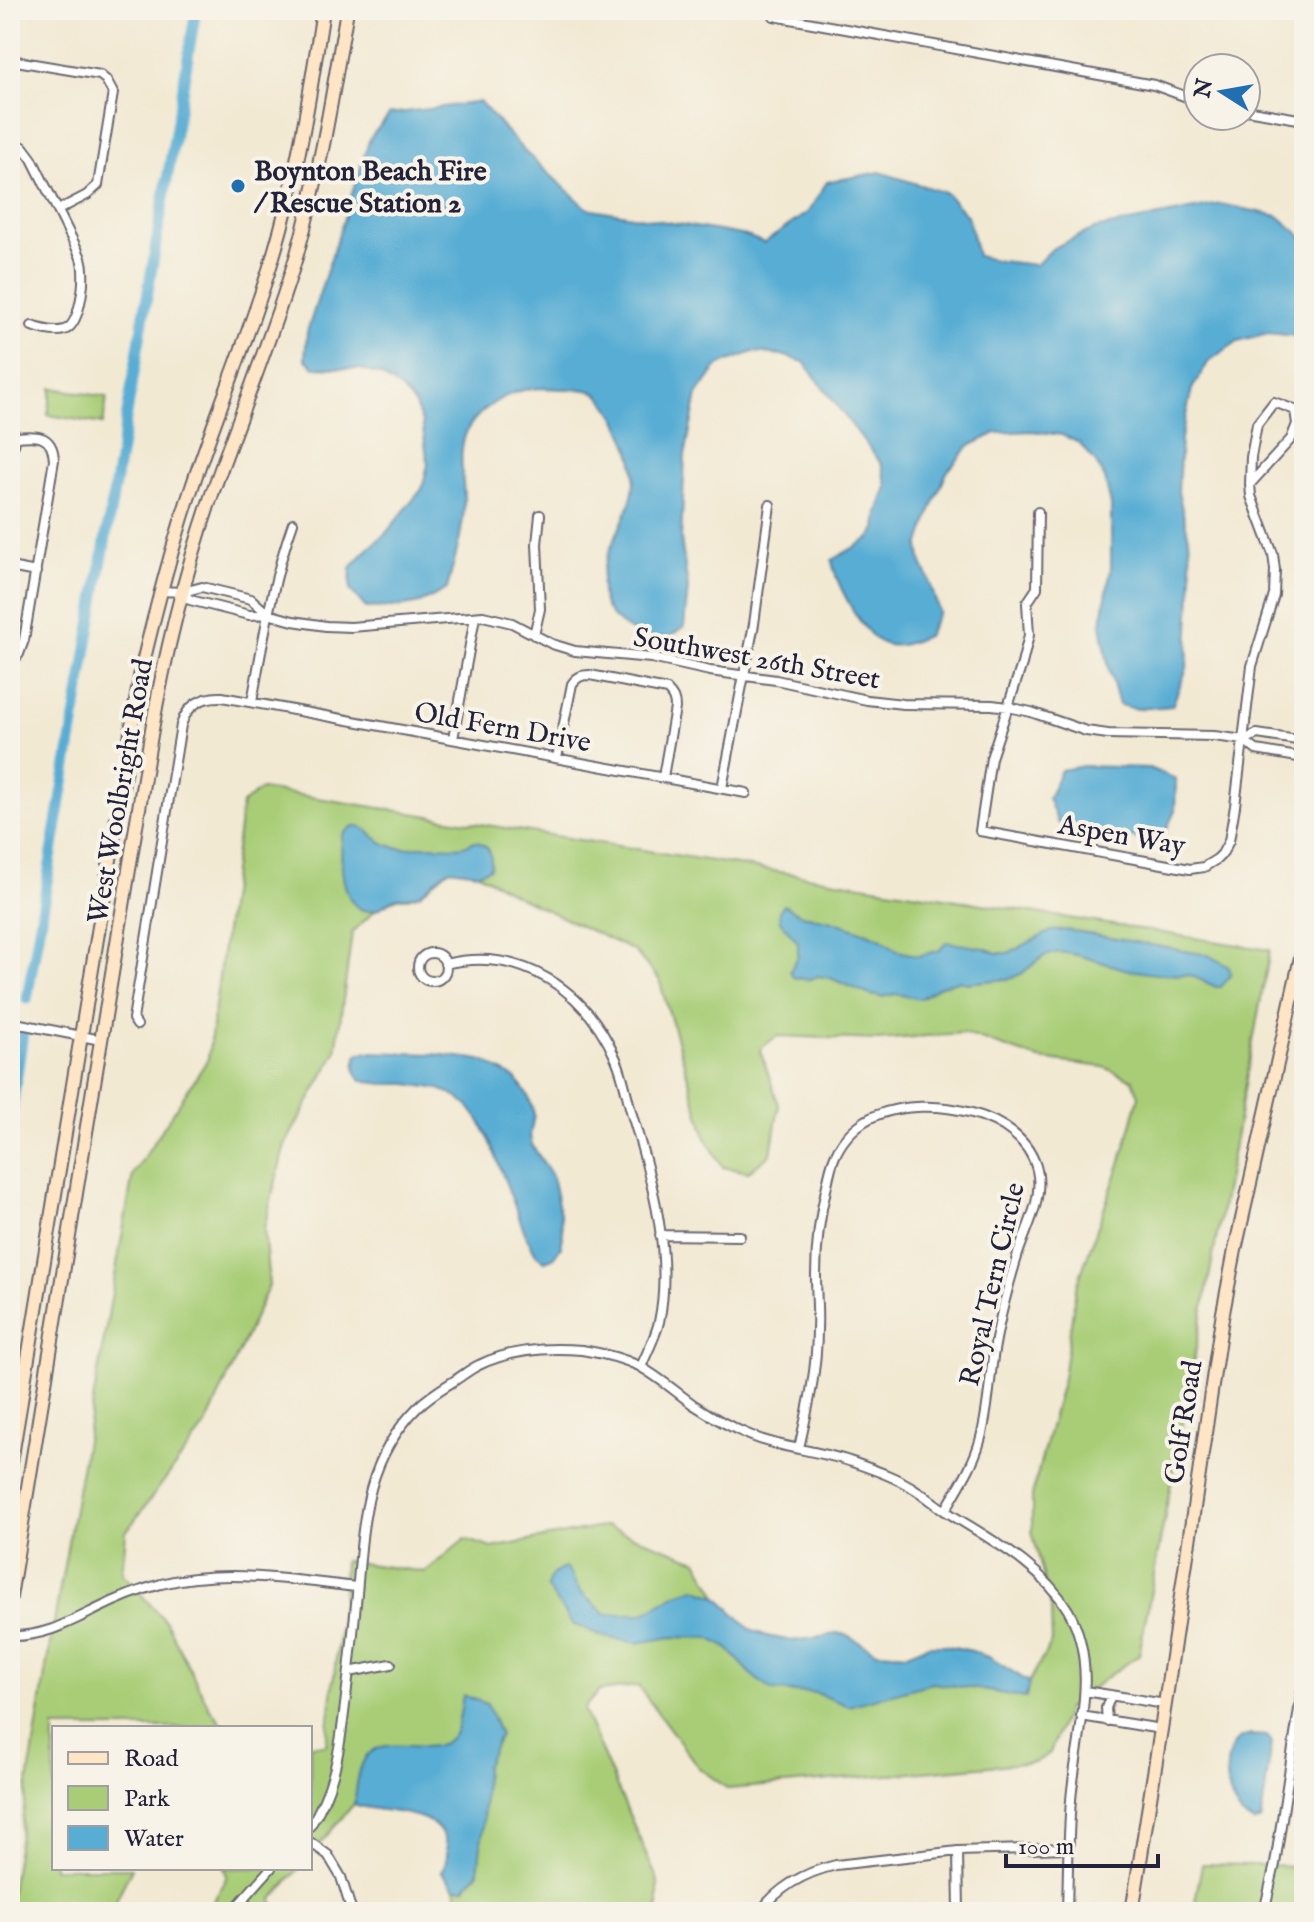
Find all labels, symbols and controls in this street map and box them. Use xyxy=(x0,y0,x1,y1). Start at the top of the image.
north arrow xyxy=(1182,52,1262,132)
text: N xyxy=(1189,77,1220,102)
place label: Boynton Beach Fire / Rescue Station 2 xyxy=(253,155,487,222)
marker: Boynton Beach Fire / Rescue Station 2 xyxy=(229,177,247,195)
street label: Southwest 26th Street xyxy=(631,621,883,698)
street label: West Woolbright Road xyxy=(81,656,162,927)
street label: Old Fern Drive xyxy=(412,696,594,761)
street label: Aspen Way xyxy=(1054,808,1188,865)
street label: Royal Tern Circle xyxy=(953,1179,1034,1390)
street label: Golf Road xyxy=(1157,1358,1212,1487)
legend xyxy=(52,1726,312,1870)
text: Road xyxy=(124,1744,178,1775)
text: Park xyxy=(124,1784,170,1815)
scale bar xyxy=(1006,1818,1158,1868)
text: Water xyxy=(124,1824,184,1855)
text: 100 m xyxy=(1018,1832,1074,1863)

